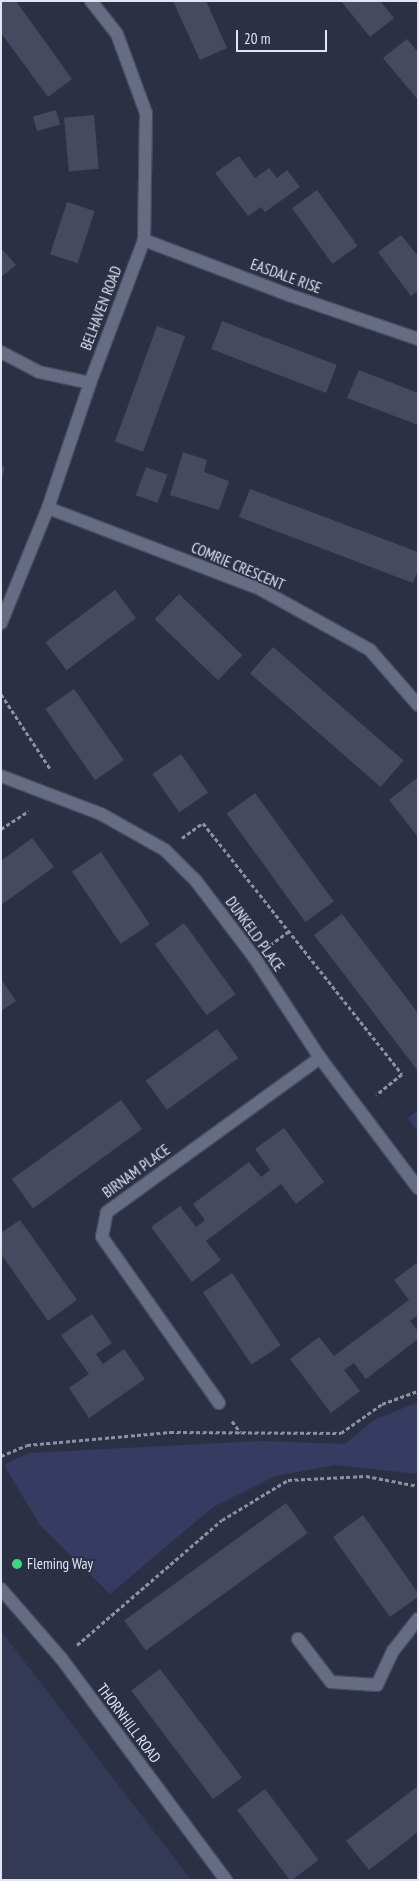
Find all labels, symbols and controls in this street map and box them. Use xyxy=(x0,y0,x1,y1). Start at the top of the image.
scale bar xyxy=(239,20,330,52)
text: 20 m xyxy=(244,29,270,48)
street label: EASDALE RISE xyxy=(248,255,324,297)
street label: BELHAVEN ROAD xyxy=(77,263,125,353)
street label: COMRIE CRESCENT xyxy=(189,538,287,594)
street label: DUNKELD PLACE xyxy=(222,893,288,975)
street label: BIRNAM PLACE xyxy=(99,1141,173,1201)
place label: Fleming Way xyxy=(27,1555,93,1573)
marker: Fleming Way xyxy=(11,1558,23,1570)
street label: THORNHILL ROAD xyxy=(93,1680,165,1766)

